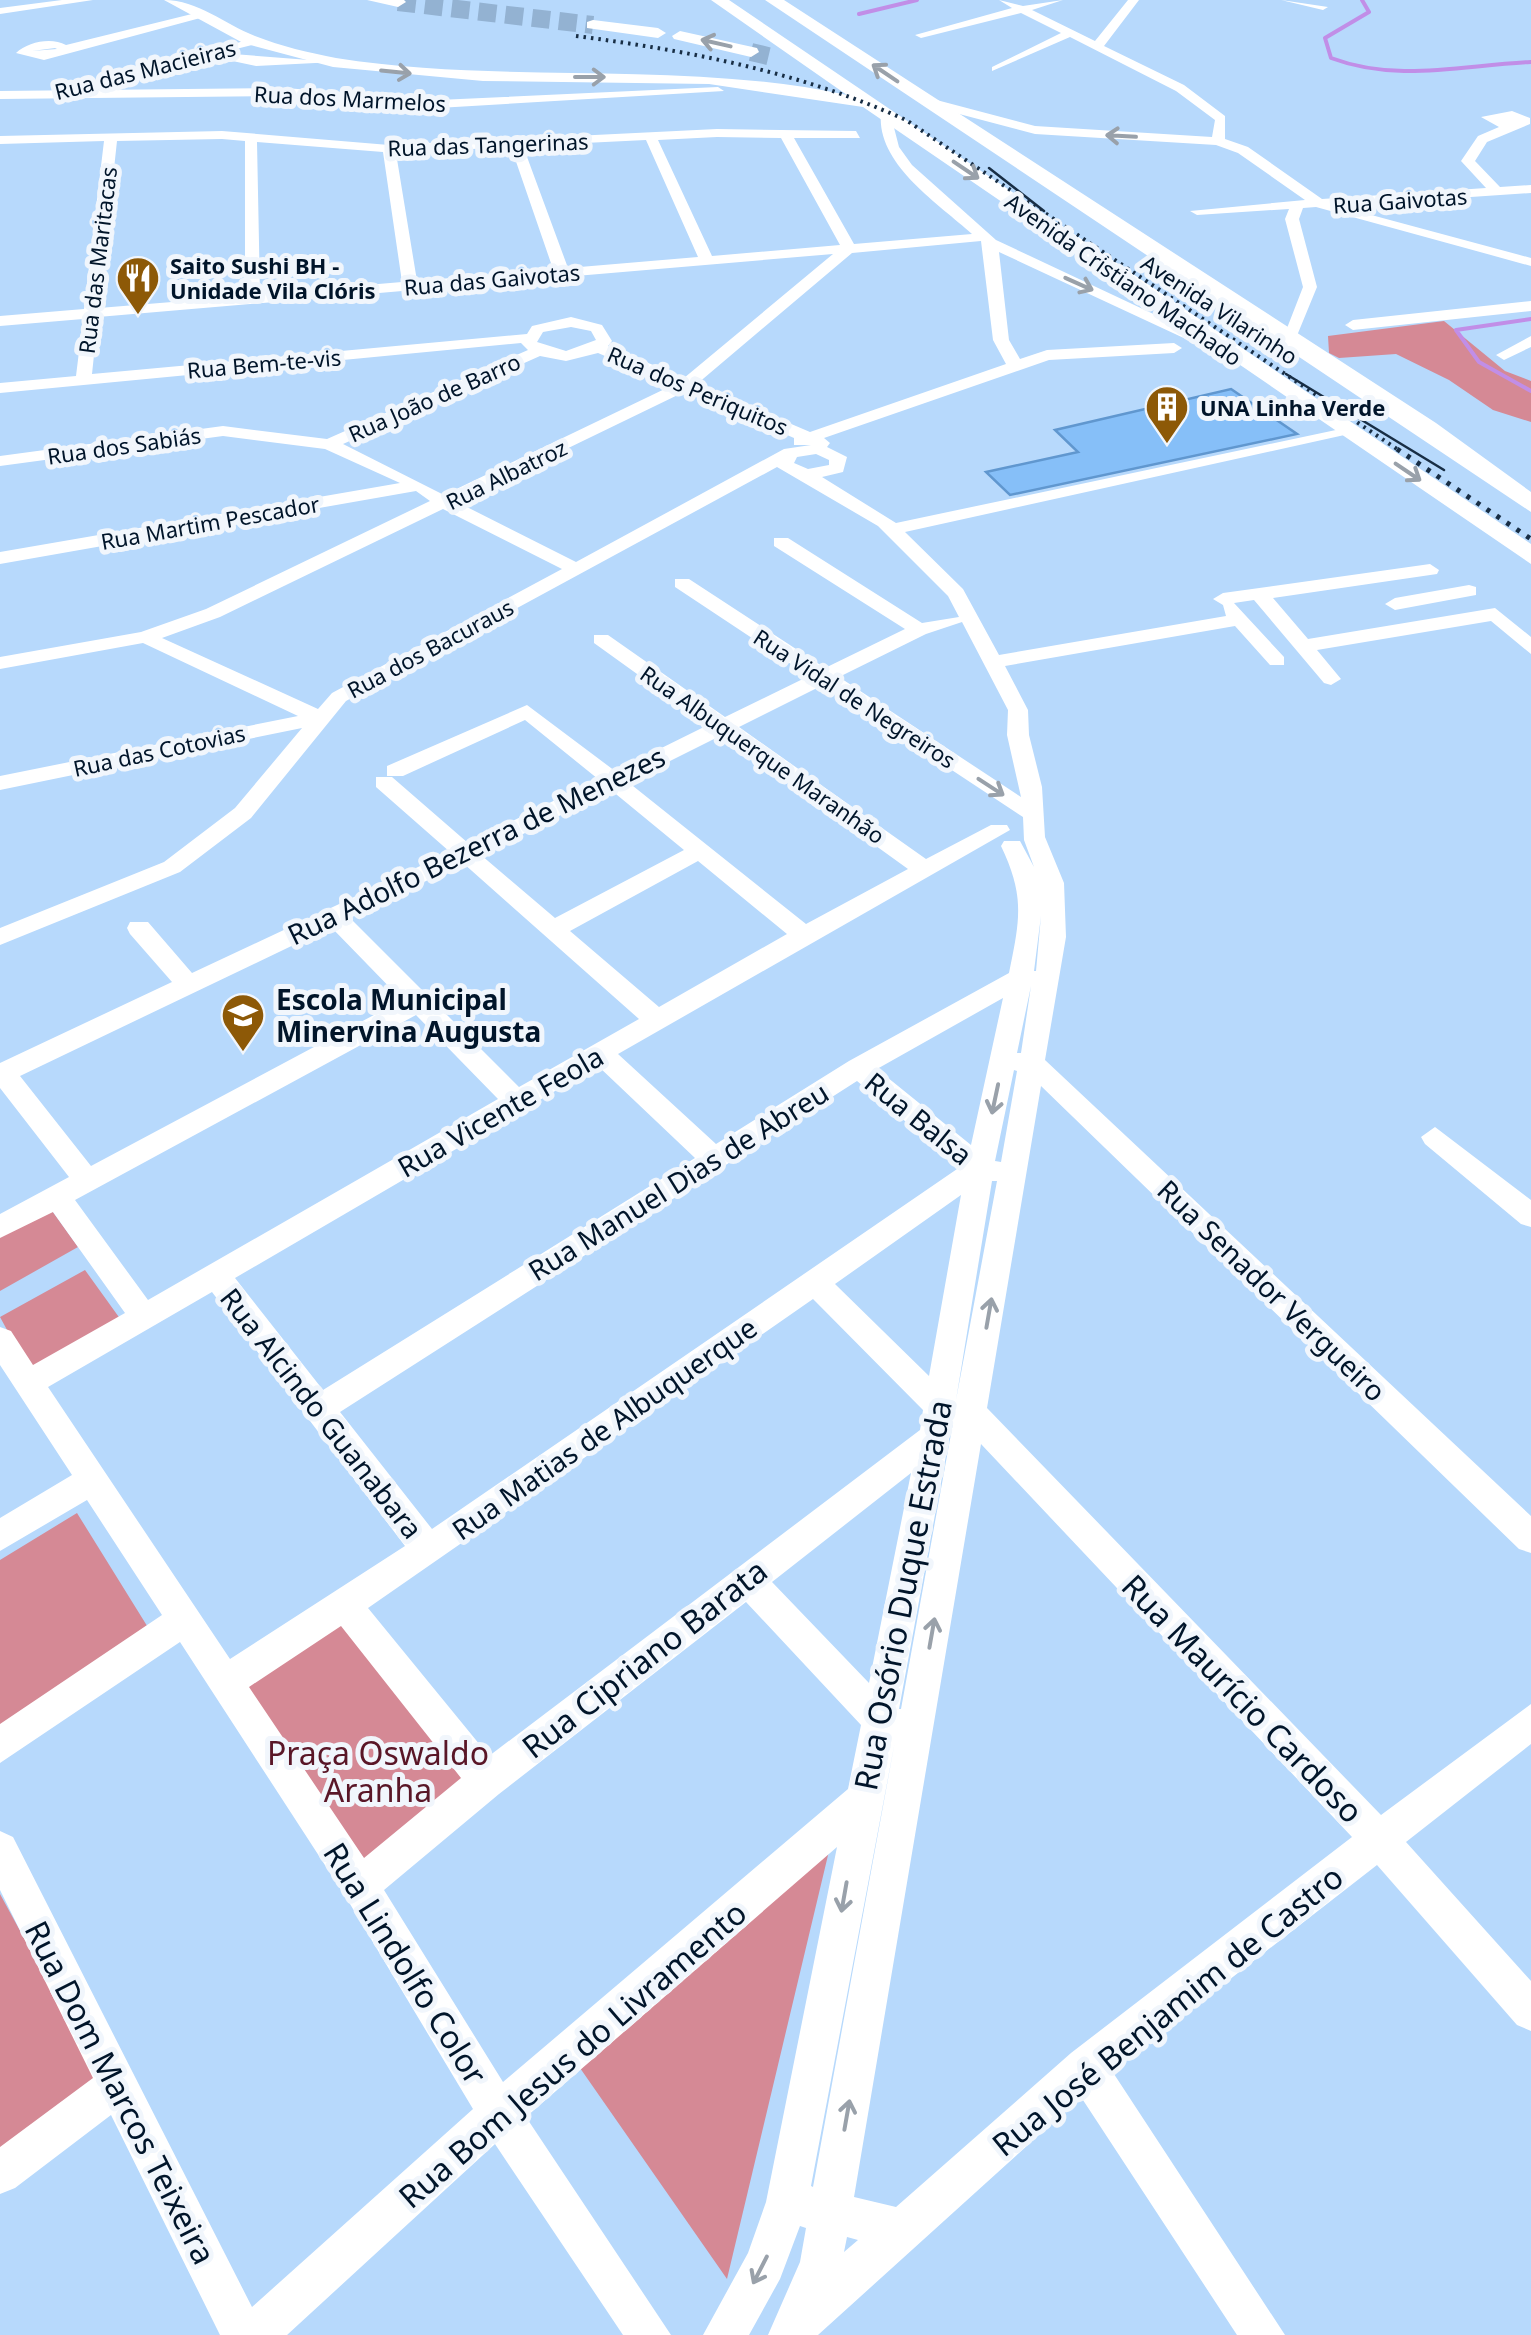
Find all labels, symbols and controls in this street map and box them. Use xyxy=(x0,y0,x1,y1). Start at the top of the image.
street label: Rua das Macieiras xyxy=(51,32,239,106)
one-way arrow xyxy=(701,33,733,51)
one-way arrow xyxy=(871,62,899,83)
one-way arrow xyxy=(379,63,411,82)
one-way arrow xyxy=(572,68,605,86)
street label: Rua dos Marmelos xyxy=(253,78,447,118)
street label: Rua das Tangerinas xyxy=(387,126,589,162)
one-way arrow xyxy=(1105,126,1137,145)
one-way arrow xyxy=(952,160,980,181)
street label: Rua das Maritacas xyxy=(71,165,123,355)
street label: Rua Gaivotas xyxy=(1332,180,1468,220)
street label: Avenida Cristiano Machado xyxy=(1000,186,1248,372)
street label: Avenida Vilarinho xyxy=(1136,247,1304,371)
place label: Saito Sushi BH - Unidade Vila Clóris xyxy=(170,250,376,305)
restaurant icon: Saito Sushi BH - Unidade Vila Clóris xyxy=(115,255,161,316)
street label: Rua das Gaivotas xyxy=(403,256,581,302)
one-way arrow xyxy=(1063,276,1094,294)
street label: Rua dos Periquitos xyxy=(603,338,793,442)
street label: Rua Bem-te-vis xyxy=(186,341,342,385)
street label: Rua João de Barro xyxy=(343,346,525,448)
building icon: UNA Linha Verde xyxy=(1144,384,1190,445)
place label: UNA Linha Verde xyxy=(1200,392,1385,422)
street label: Rua dos Sabiás xyxy=(45,419,203,471)
street label: Rua Albatroz xyxy=(441,432,571,516)
one-way arrow xyxy=(1393,461,1421,482)
street label: Rua Martim Pescador xyxy=(98,488,322,556)
street label: Rua dos Bacuraus xyxy=(342,591,518,705)
street label: Rua Vidal de Negreiros xyxy=(748,621,962,775)
street label: Rua Albuquerque Maranhão xyxy=(635,658,891,850)
street label: Rua das Cotovias xyxy=(70,717,248,783)
street label: Rua Adolfo Bezerra de Menezes xyxy=(281,737,671,953)
one-way arrow xyxy=(977,777,1005,798)
place label: Escola Municipal Minervina Augusta xyxy=(276,980,541,1050)
school or university icon: Escola Municipal Minervina Augusta xyxy=(220,992,266,1053)
street label: Rua Vicente Feola xyxy=(390,1037,610,1185)
street label: Rua Balsa xyxy=(857,1063,981,1173)
street label: Rua Manuel Dias de Abreu xyxy=(521,1073,835,1289)
one-way arrow xyxy=(985,1082,1004,1114)
street label: Rua Senador Vergueiro xyxy=(1150,1171,1394,1409)
street label: Rua Alcindo Guanabara xyxy=(212,1280,432,1546)
one-way arrow xyxy=(980,1298,999,1330)
street label: Rua Matias de Albuquerque xyxy=(444,1308,764,1548)
street label: Rua Osório Duque Estrada xyxy=(843,1396,961,1794)
street label: Rua Cipriano Barata xyxy=(513,1549,775,1767)
street label: Rua Maurício Cardoso xyxy=(1113,1564,1373,1832)
one-way arrow xyxy=(923,1618,942,1650)
park label: Praça Oswaldo Aranha xyxy=(267,1731,489,1811)
street label: Rua Lindolfo Color xyxy=(314,1834,498,2092)
street label: Rua José Benjamim de Castro xyxy=(982,1855,1352,2165)
one-way arrow xyxy=(834,1880,853,1912)
street label: Rua Bom Jesus do Livramento xyxy=(389,1891,755,2217)
street label: Rua Dom Marcos Teixeira xyxy=(16,1913,226,2271)
one-way arrow xyxy=(838,2099,857,2132)
one-way arrow xyxy=(750,2255,769,2285)

